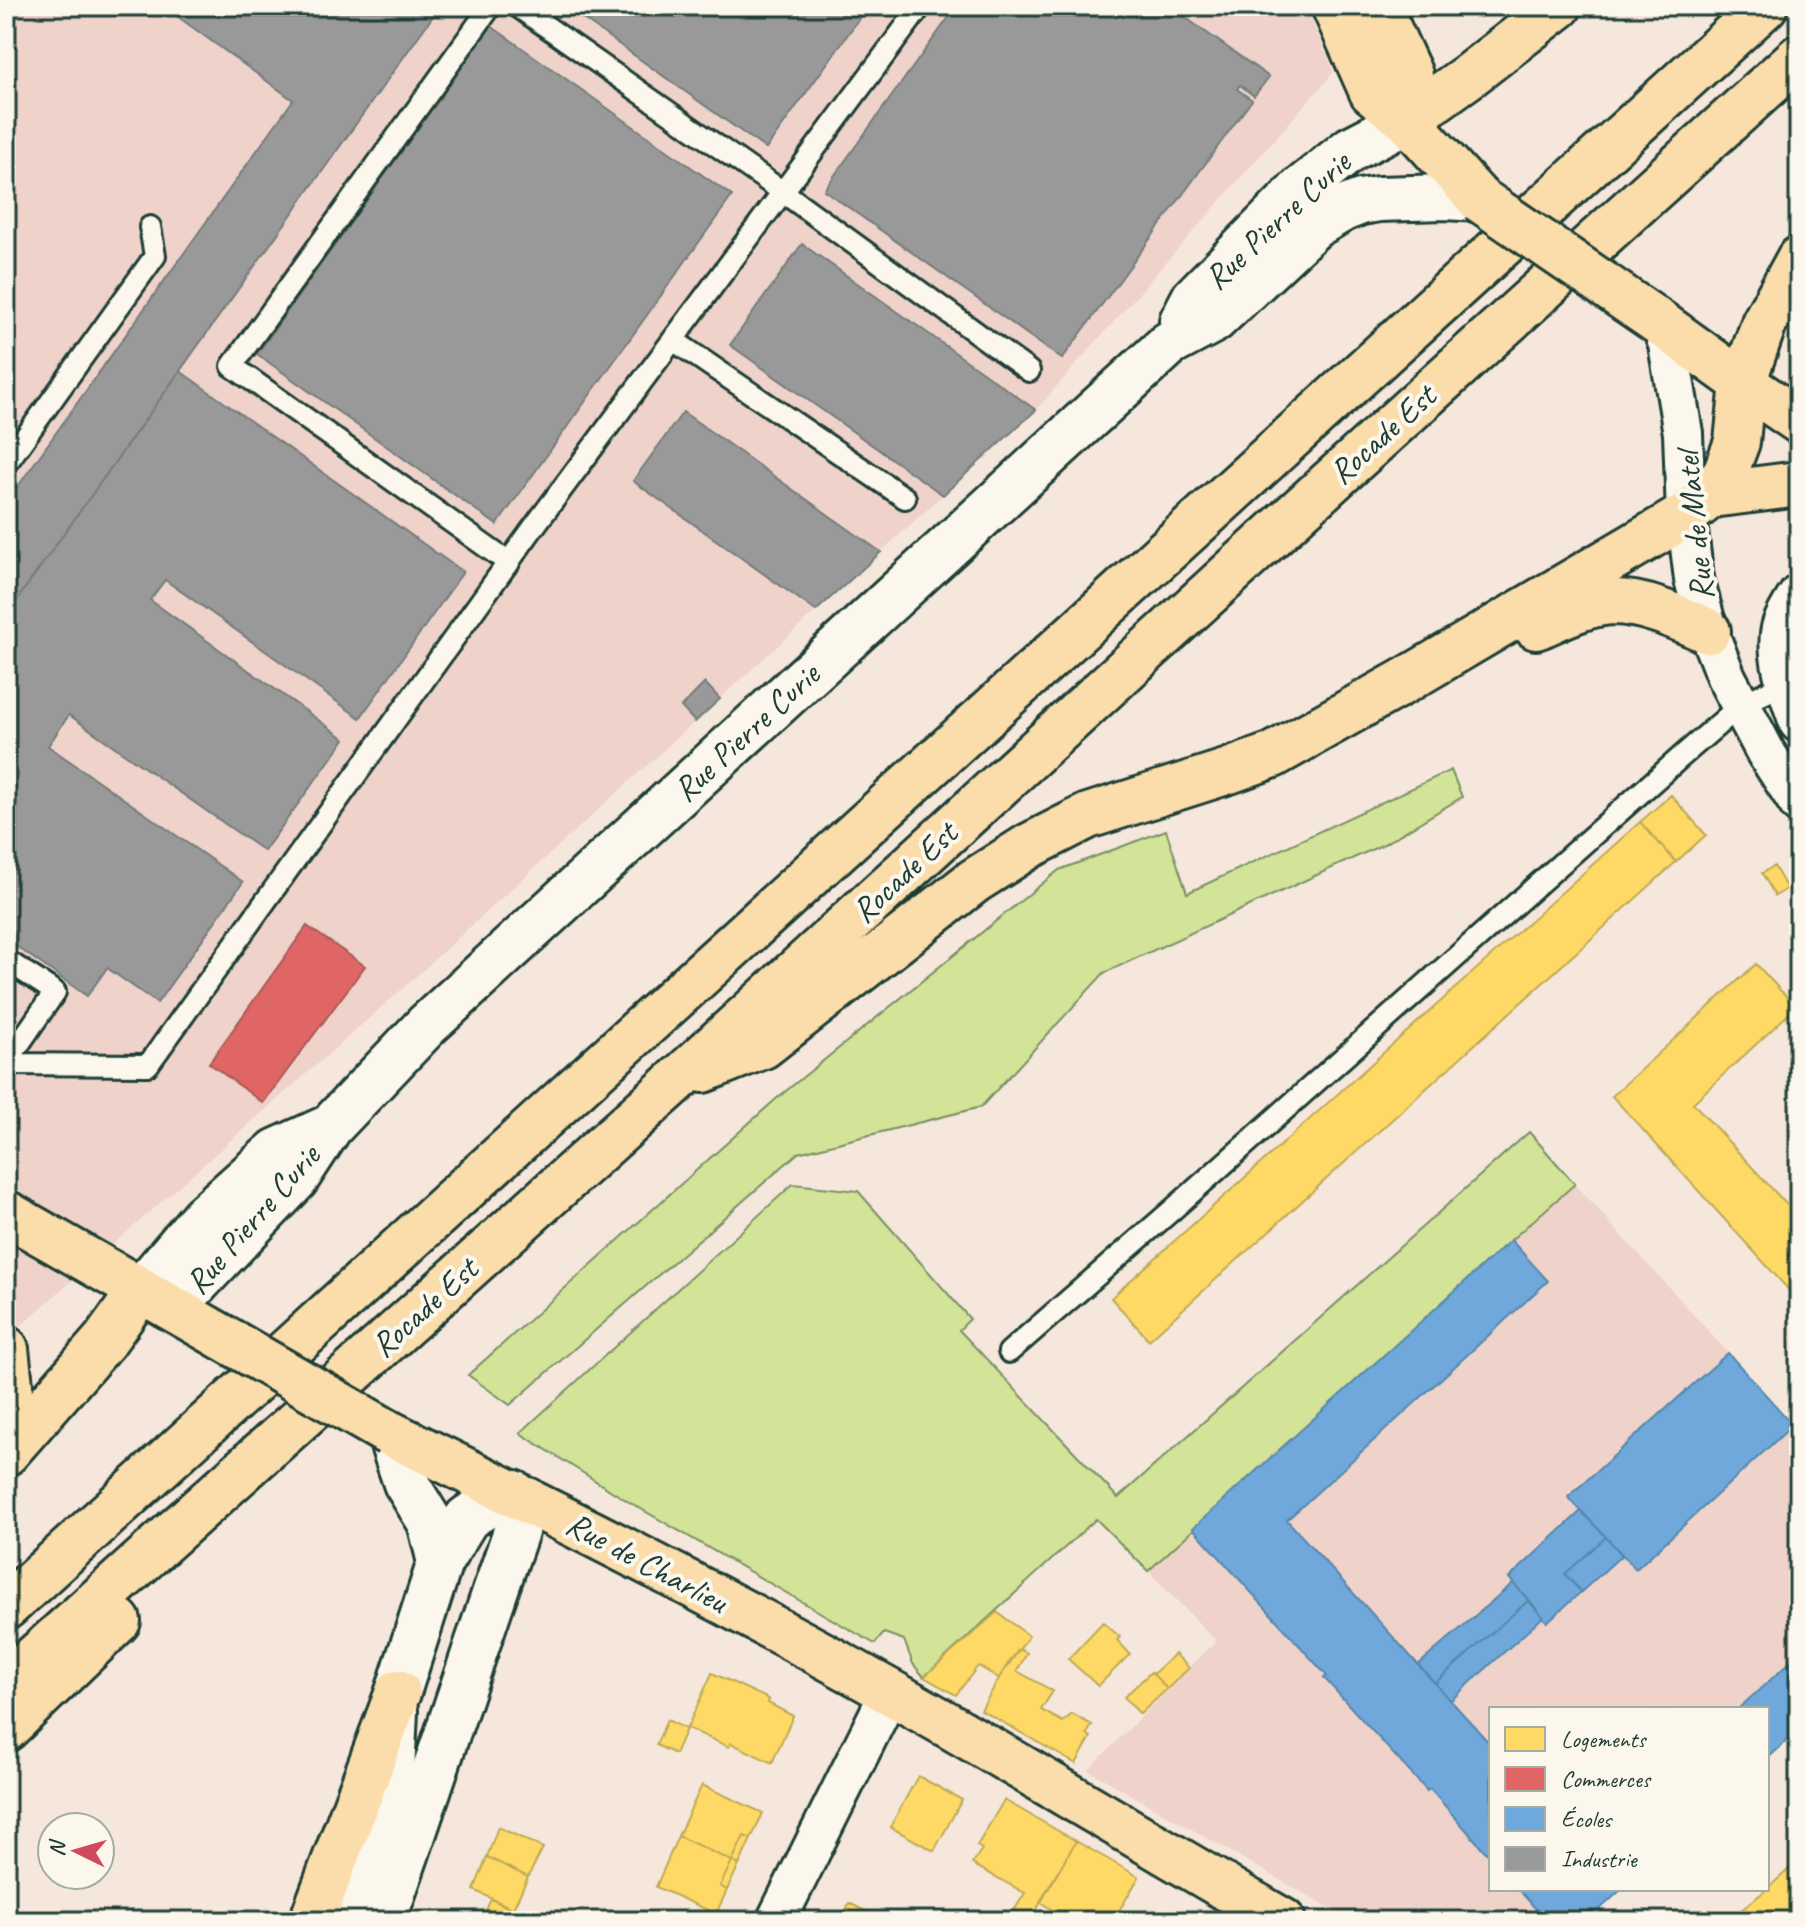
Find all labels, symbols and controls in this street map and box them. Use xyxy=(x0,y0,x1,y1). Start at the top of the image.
street label: Rue Pierre Curie xyxy=(1195,140,1361,299)
street label: Rocade Est xyxy=(1320,372,1447,493)
street label: Rue de Matel xyxy=(1664,443,1723,602)
street label: Rue Pierre Curie xyxy=(664,652,830,811)
street label: Rocade Est xyxy=(842,810,969,932)
street label: Rue Pierre Curie xyxy=(175,1134,330,1303)
street label: Rocade Est xyxy=(362,1245,489,1366)
street label: Rue de Charlieu xyxy=(559,1502,737,1623)
legend xyxy=(1489,1707,1769,1891)
text: Logements xyxy=(1561,1724,1647,1754)
text: Commerces xyxy=(1561,1764,1652,1794)
text: Écoles xyxy=(1561,1804,1613,1834)
north arrow xyxy=(36,1811,116,1891)
text: N xyxy=(43,1838,72,1857)
text: Industrie xyxy=(1561,1844,1639,1874)

